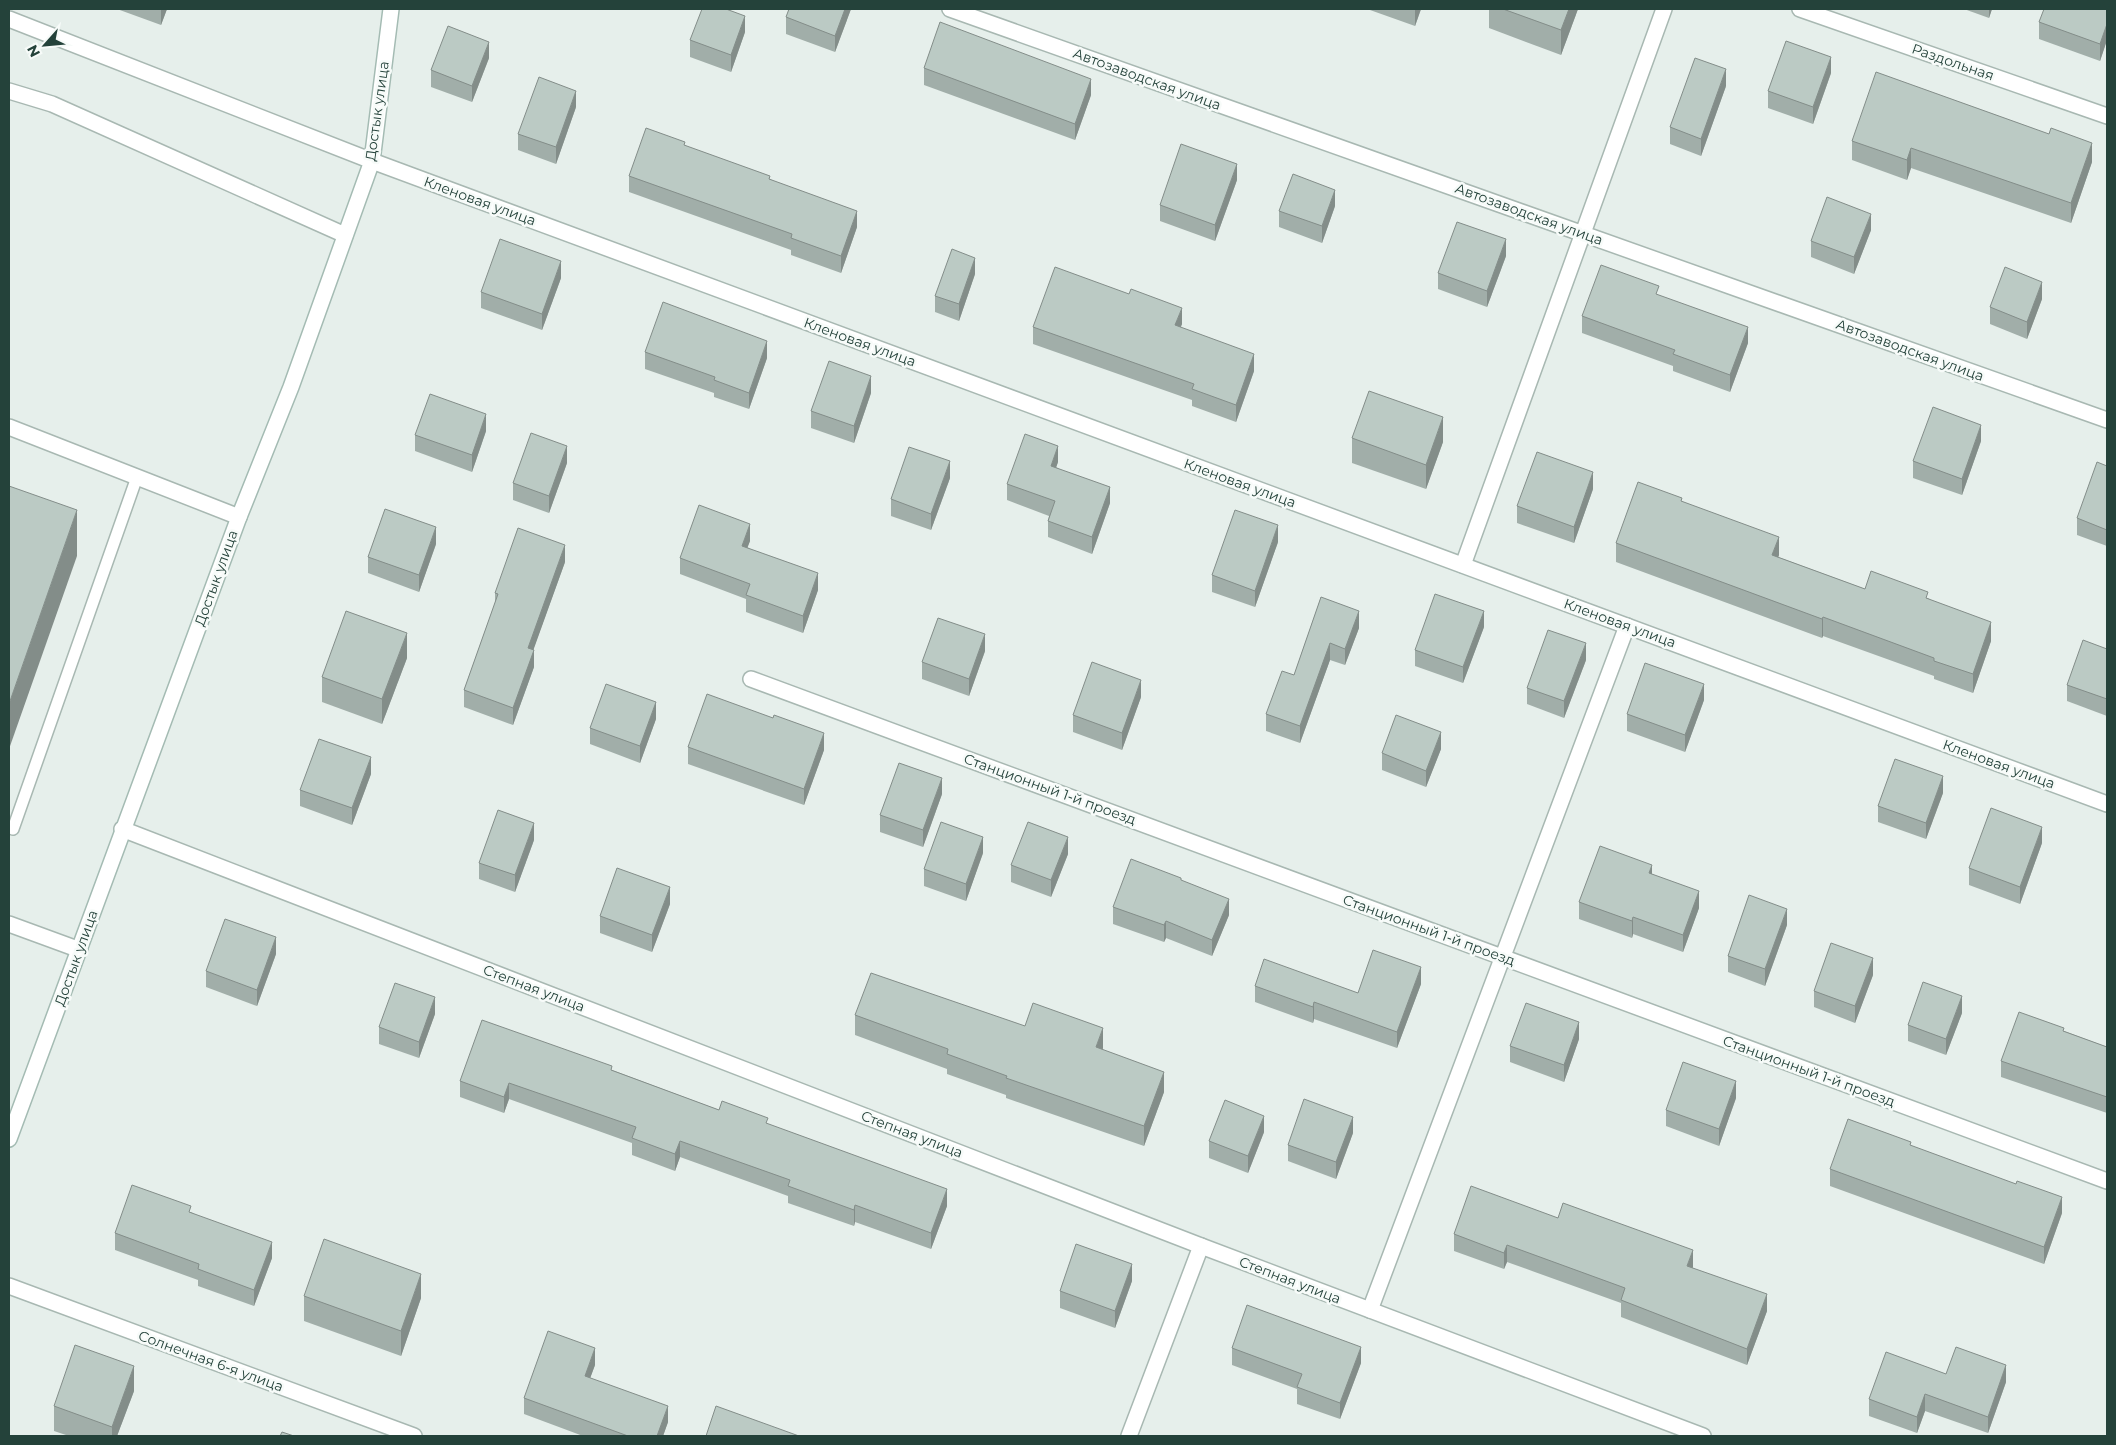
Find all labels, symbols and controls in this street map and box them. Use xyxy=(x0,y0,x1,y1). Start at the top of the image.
north arrow xyxy=(20,20,70,70)
street label: Раздольная xyxy=(1909,39,1997,85)
text: N xyxy=(23,42,44,60)
street label: Автозаводская улица xyxy=(1071,44,1223,114)
street label: Достык улица xyxy=(361,60,393,162)
street label: Кленовая улица xyxy=(421,172,539,230)
street label: Автозаводская улица xyxy=(1453,179,1605,249)
street label: Кленовая улица xyxy=(801,313,919,371)
street label: Автозаводская улица xyxy=(1834,315,1986,385)
street label: Кленовая улица xyxy=(1181,454,1299,512)
street label: Достык улица xyxy=(190,528,242,628)
street label: Кленовая улица xyxy=(1561,594,1679,652)
street label: Кленовая улица xyxy=(1940,735,2058,793)
street label: Станционный 1-й проезд xyxy=(961,749,1139,829)
street label: Станционный 1-й проезд xyxy=(1340,890,1518,970)
street label: Достык улица xyxy=(50,908,102,1008)
street label: Степная улица xyxy=(481,960,587,1016)
street label: Станционный 1-й проезд xyxy=(1720,1031,1898,1111)
street label: Степная улица xyxy=(859,1106,965,1162)
street label: Степная улица xyxy=(1237,1252,1343,1308)
street label: Солнечная 6-я улица xyxy=(136,1326,286,1396)

